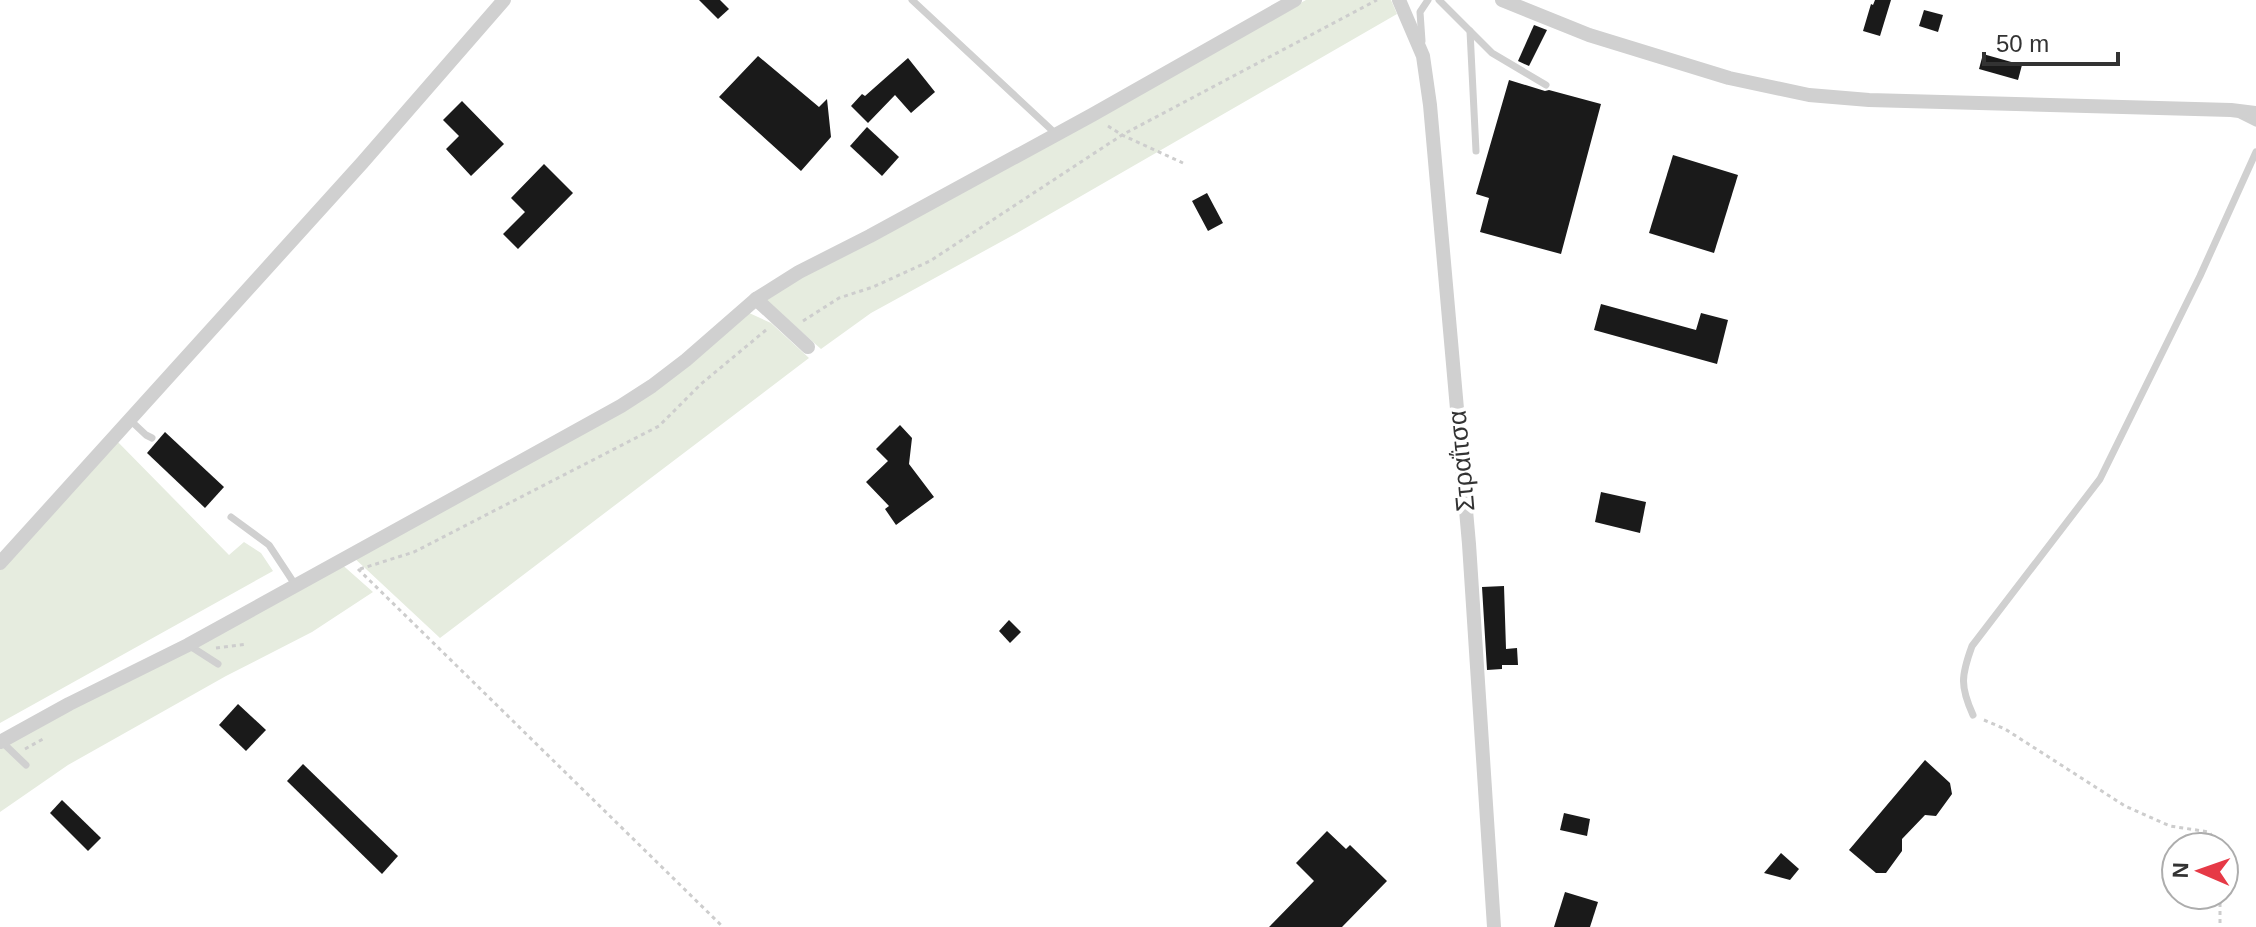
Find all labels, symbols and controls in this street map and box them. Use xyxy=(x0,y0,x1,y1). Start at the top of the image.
scale bar xyxy=(1984,16,2118,66)
text: 50 m xyxy=(1996,30,2049,57)
street label: Στραΐτσα xyxy=(1442,409,1480,513)
north arrow xyxy=(2160,831,2240,911)
text: N xyxy=(2168,862,2193,879)

